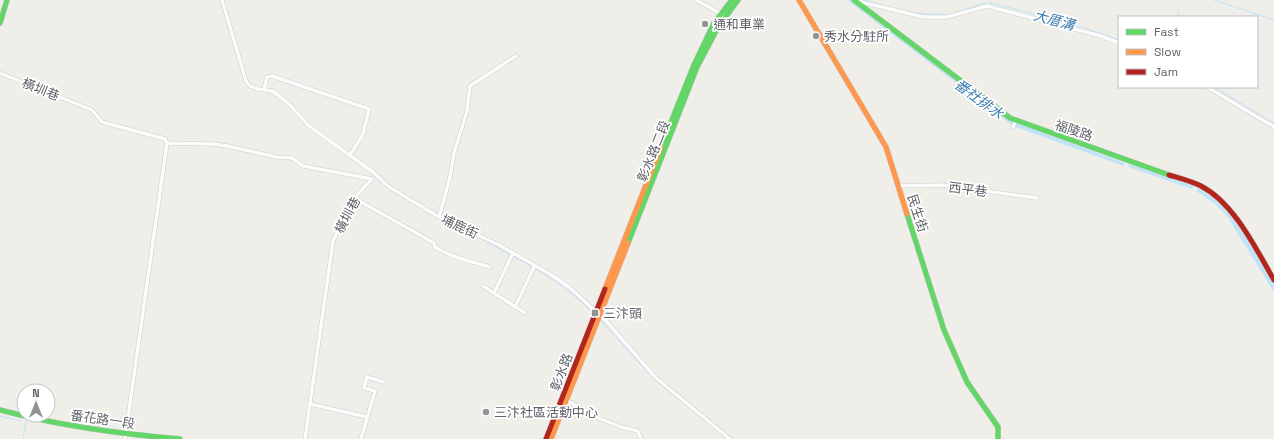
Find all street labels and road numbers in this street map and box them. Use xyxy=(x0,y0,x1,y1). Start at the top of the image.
street label: 橫圳巷 xyxy=(20,74,62,105)
street label: 福陵路 xyxy=(1053,116,1095,145)
street label: 彰水路二段 xyxy=(633,118,674,185)
street label: 西平巷 xyxy=(948,179,988,200)
street label: 民生街 xyxy=(903,192,932,234)
street label: 橫圳巷 xyxy=(331,194,364,236)
street label: 埔鹿街 xyxy=(439,211,481,242)
street label: 彰水路 xyxy=(547,351,576,393)
street label: 番花路一段 xyxy=(70,407,136,432)

